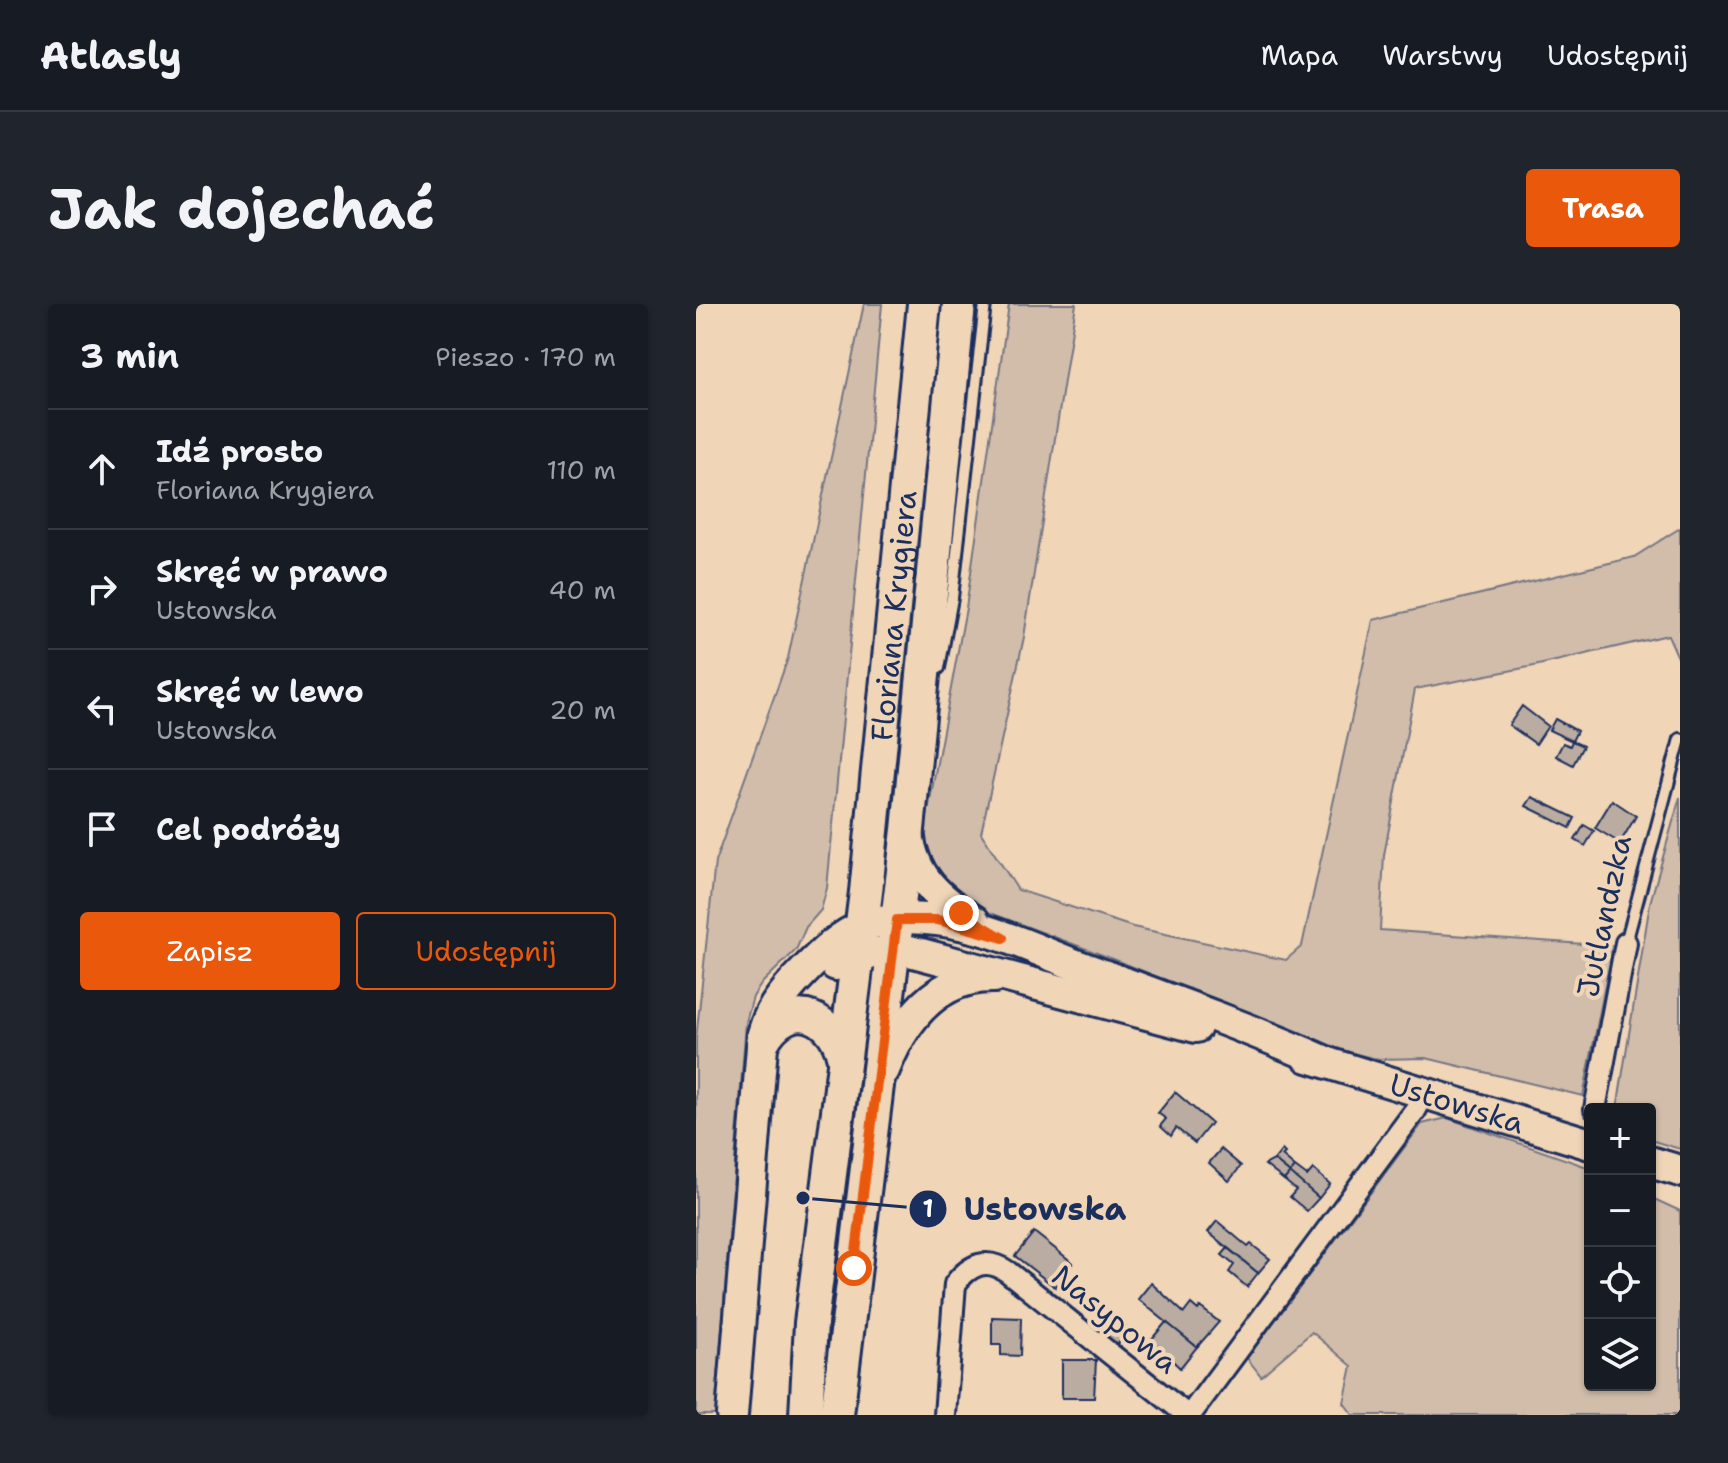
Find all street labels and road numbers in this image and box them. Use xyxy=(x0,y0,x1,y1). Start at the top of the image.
street label: Floriana Krygiera xyxy=(860,488,926,743)
street label: Jutlandzka xyxy=(1567,831,1641,1001)
street label: Ustowska xyxy=(1385,1063,1530,1143)
street label: Nasypowa xyxy=(1043,1255,1187,1383)

